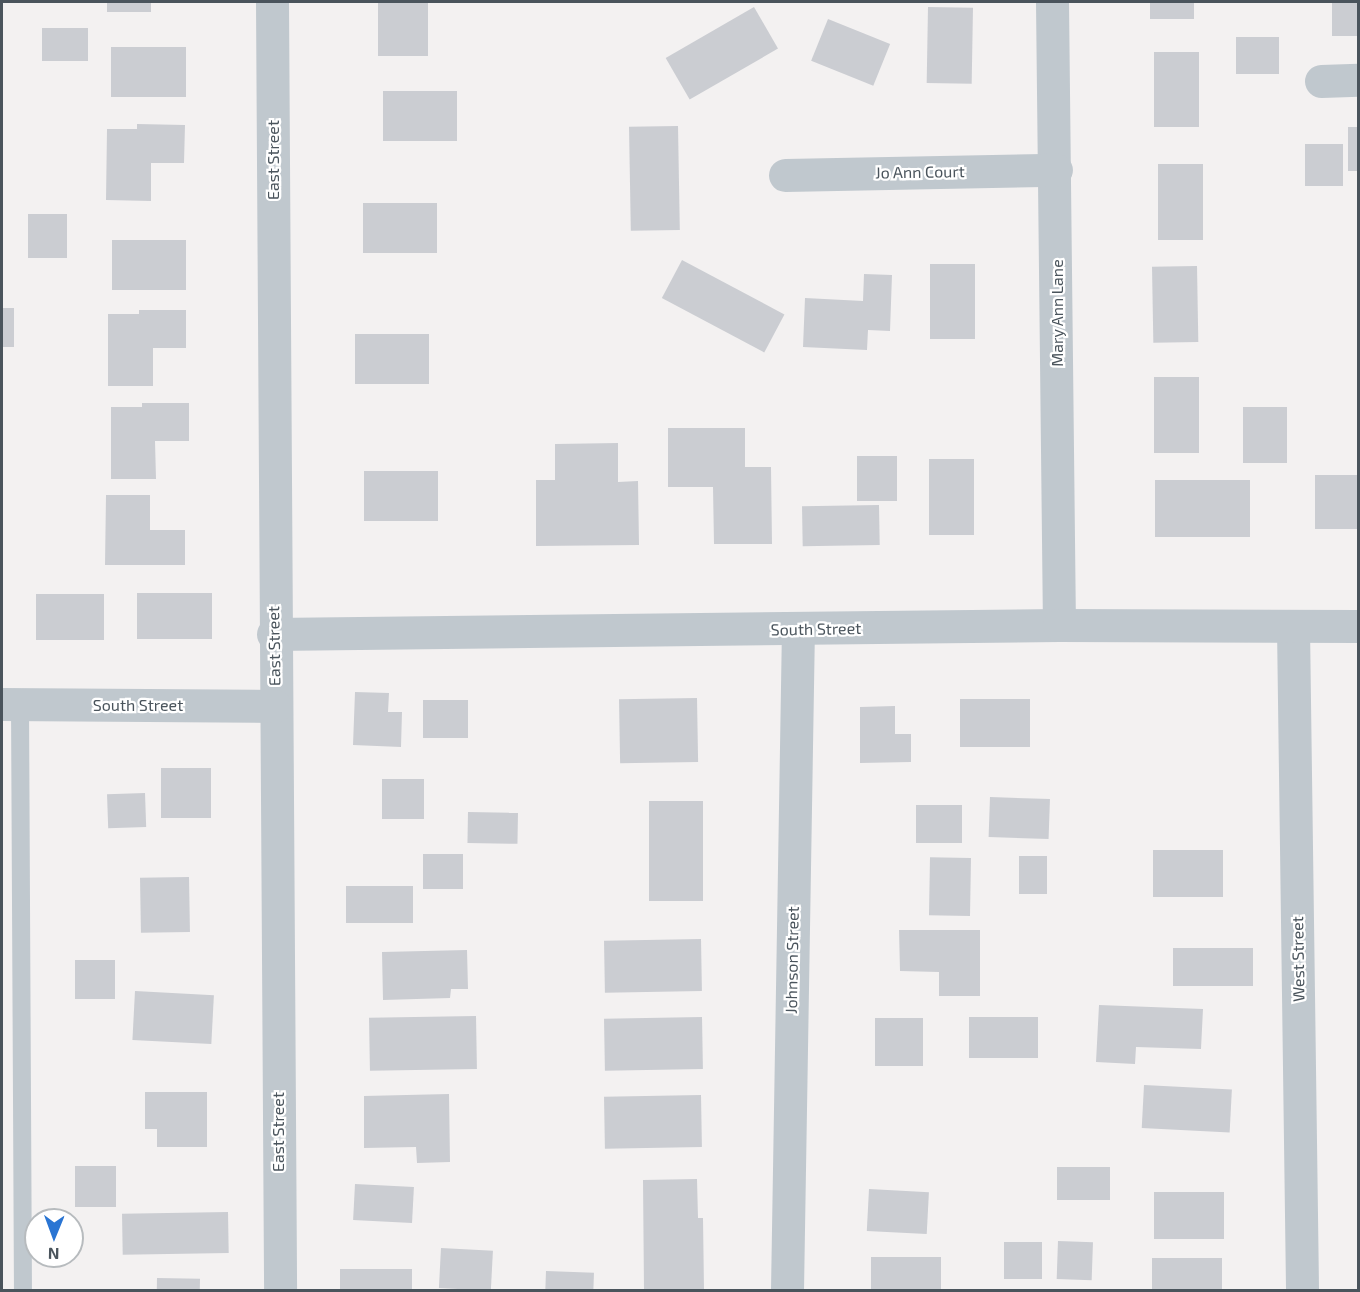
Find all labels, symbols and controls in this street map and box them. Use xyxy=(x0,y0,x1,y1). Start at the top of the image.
street label: East Street xyxy=(263,120,283,200)
street label: Jo Ann Court xyxy=(875,162,965,182)
street label: Mary Ann Lane xyxy=(1047,259,1067,367)
street label: East Street xyxy=(264,606,284,686)
street label: South Street xyxy=(771,619,861,639)
street label: South Street xyxy=(93,695,183,715)
street label: Johnson Street xyxy=(781,906,803,1014)
street label: West Street xyxy=(1288,916,1308,1002)
street label: East Street xyxy=(268,1092,288,1172)
north arrow xyxy=(24,1208,84,1268)
text: N xyxy=(48,1245,60,1264)

